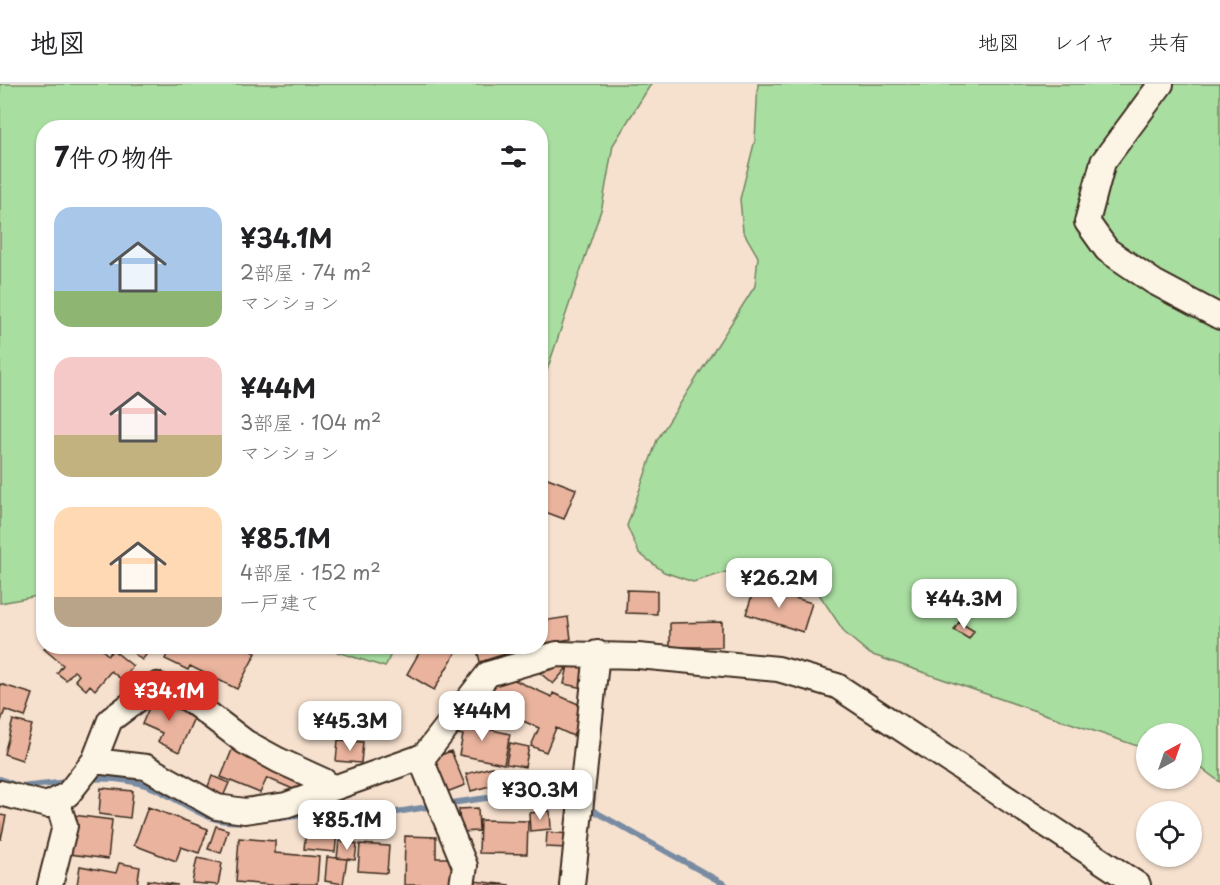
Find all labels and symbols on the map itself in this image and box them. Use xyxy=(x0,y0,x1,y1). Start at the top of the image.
pin: ¥26.2M xyxy=(730,558,828,609)
pin: ¥44.3M xyxy=(915,579,1013,630)
pin: ¥34.1M xyxy=(120,671,218,722)
pin: ¥44M xyxy=(446,691,518,742)
pin: ¥45.3M xyxy=(301,701,399,752)
north arrow xyxy=(1136,723,1202,789)
pin: ¥30.3M xyxy=(491,770,589,821)
pin: ¥85.1M xyxy=(298,800,396,851)

